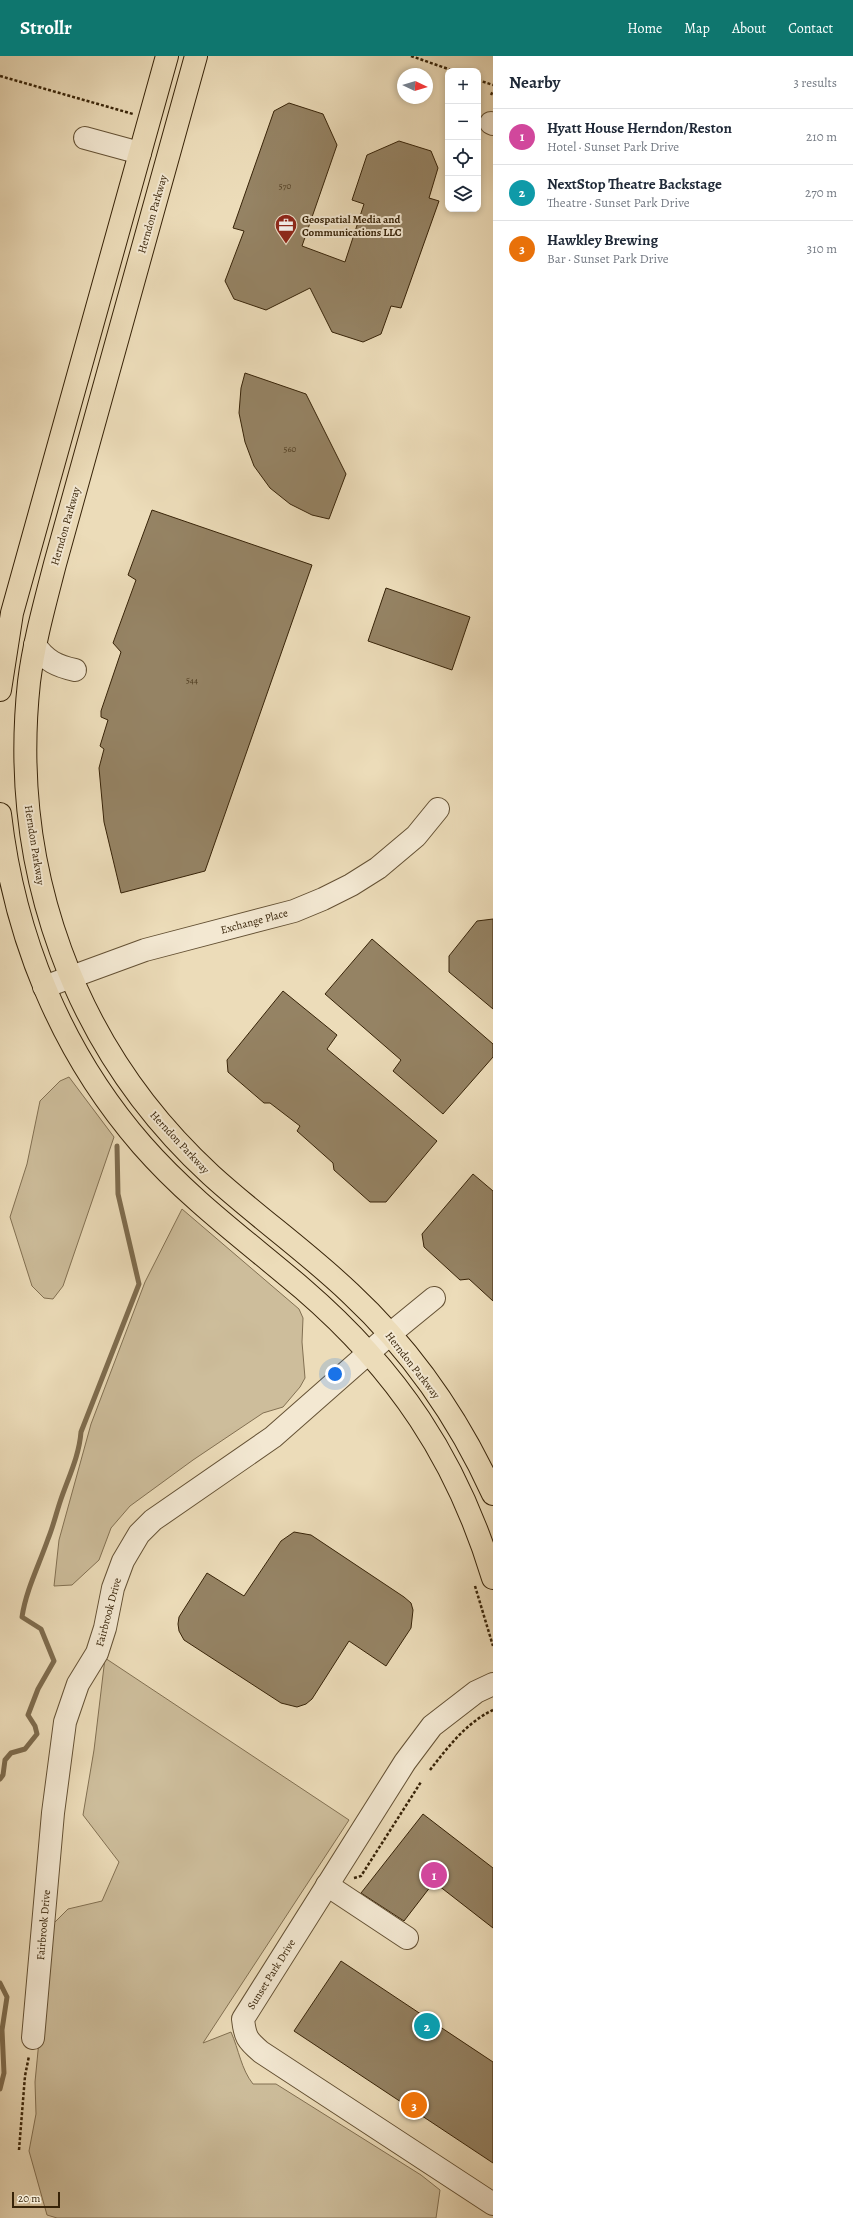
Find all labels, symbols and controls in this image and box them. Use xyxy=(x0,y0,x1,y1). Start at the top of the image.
text: Strollr xyxy=(20,15,72,41)
text: Home xyxy=(627,19,662,38)
text: Map xyxy=(684,19,710,38)
text: About xyxy=(732,19,766,38)
text: Contact xyxy=(788,19,833,38)
north arrow xyxy=(397,68,433,104)
map controls xyxy=(445,68,481,212)
button: + xyxy=(445,68,481,104)
text: Nearby xyxy=(509,71,560,94)
text: 3 results xyxy=(793,74,837,91)
button: − xyxy=(445,104,481,140)
text: Hyatt House Herndon/Reston xyxy=(547,118,732,138)
text: 1 xyxy=(520,128,524,145)
text: 210 m xyxy=(806,128,837,145)
text: Hotel · Sunset Park Drive xyxy=(547,138,679,155)
button: locate xyxy=(445,140,481,176)
street label: Herndon Parkway xyxy=(134,173,171,255)
text: NextStop Theatre Backstage xyxy=(547,174,722,194)
button: layers xyxy=(445,176,481,212)
house number: 570 xyxy=(279,180,291,192)
text: 2 xyxy=(519,184,525,201)
text: 270 m xyxy=(805,184,837,201)
text: Theatre · Sunset Park Drive xyxy=(547,194,690,211)
office icon: Geospatial Media and Communications LLC xyxy=(273,212,299,245)
place label: Geospatial Media and Communications LLC xyxy=(302,212,402,240)
text: Hawkley Brewing xyxy=(547,230,658,250)
text: 3 xyxy=(519,240,525,257)
text: 310 m xyxy=(807,240,837,257)
text: Bar · Sunset Park Drive xyxy=(547,250,669,267)
house number: 560 xyxy=(284,443,297,455)
street label: Herndon Parkway xyxy=(47,485,84,567)
house number: 544 xyxy=(186,674,198,686)
street label: Herndon Parkway xyxy=(21,804,48,886)
street label: Exchange Place xyxy=(219,905,290,938)
street label: Herndon Parkway xyxy=(147,1108,213,1177)
street label: Herndon Parkway xyxy=(382,1329,443,1402)
your location xyxy=(325,1364,345,1384)
street label: Fairbrook Drive xyxy=(92,1576,125,1648)
pin: 1 xyxy=(421,1860,447,1890)
street label: Fairbrook Drive xyxy=(33,1889,54,1961)
street label: Sunset Park Drive xyxy=(244,1936,299,2012)
pin: 2 xyxy=(414,2011,440,2041)
pin: 3 xyxy=(401,2090,427,2120)
scale bar xyxy=(12,2190,60,2209)
text: 20 m xyxy=(18,2191,40,2206)

